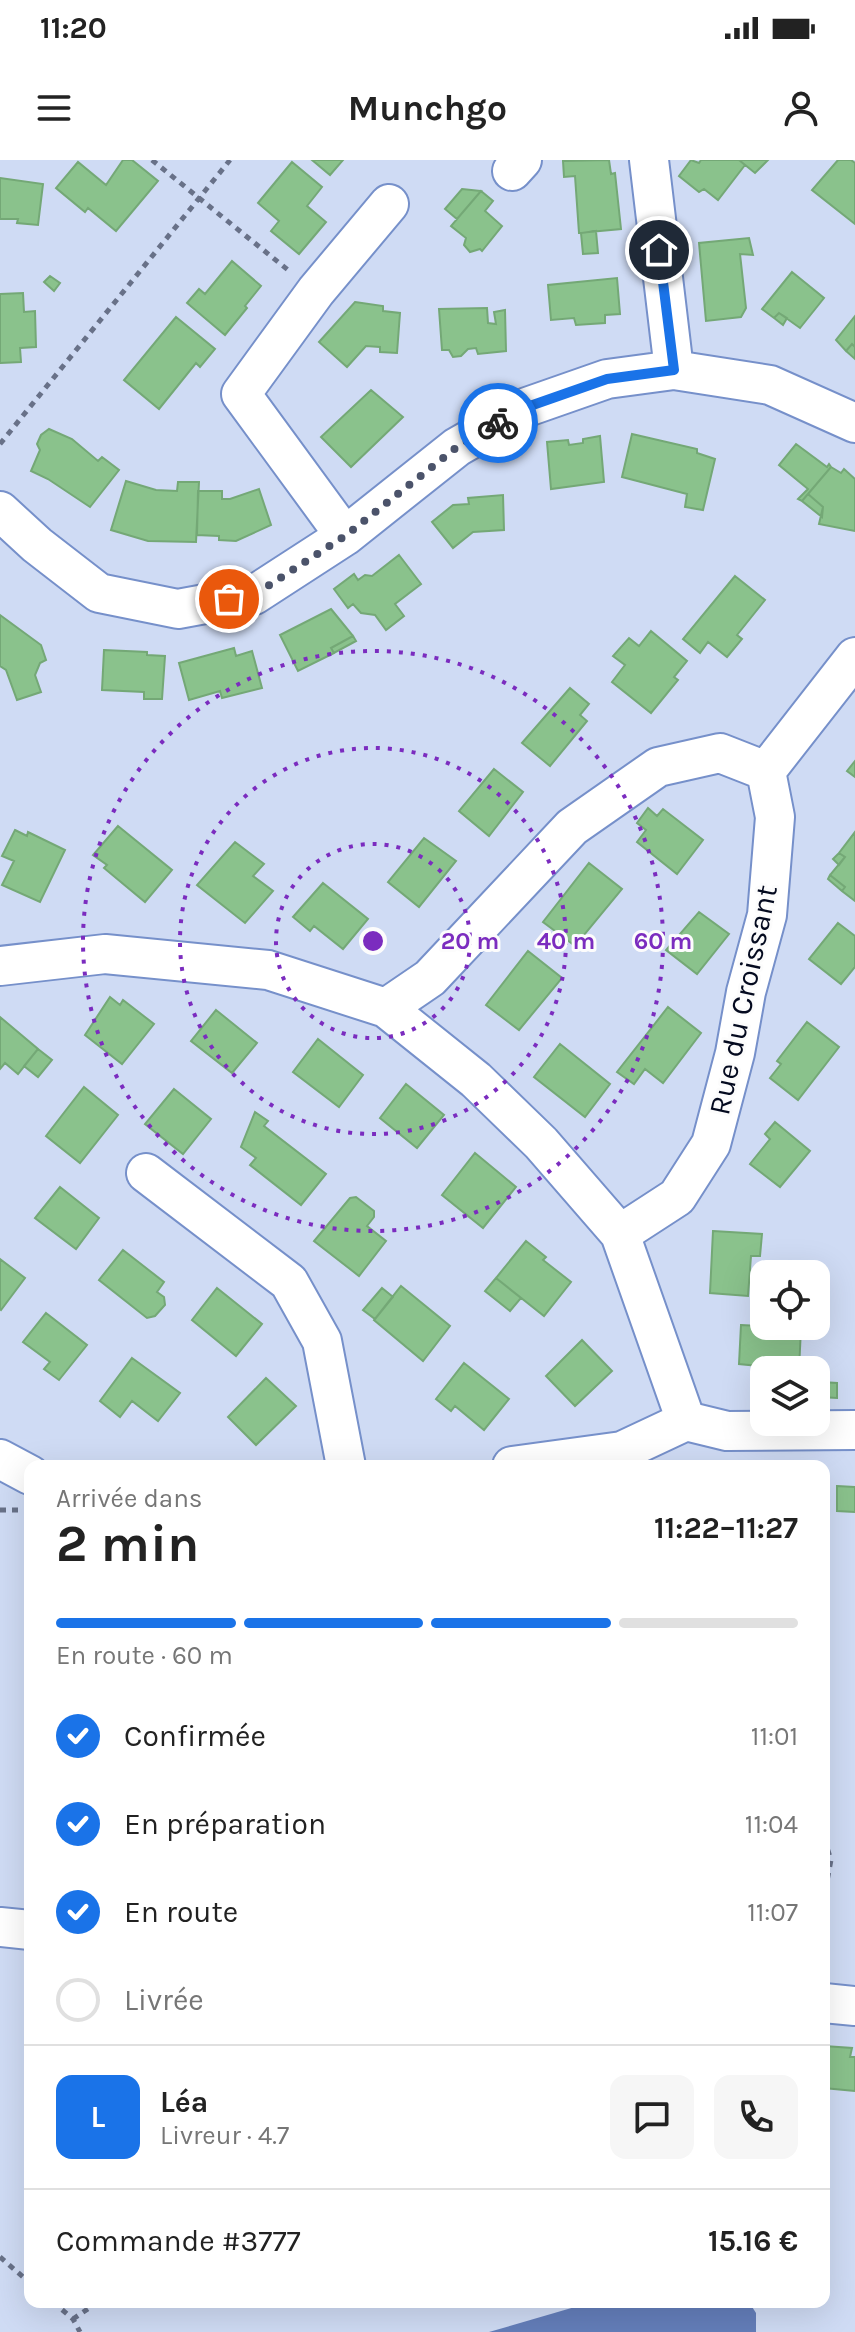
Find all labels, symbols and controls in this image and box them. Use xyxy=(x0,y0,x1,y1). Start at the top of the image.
text: 11:20 xyxy=(40,10,107,46)
icon: menu xyxy=(32,86,76,130)
icon: person xyxy=(779,86,823,130)
text: Munchgo xyxy=(348,87,507,129)
pin xyxy=(625,216,693,284)
icon: home xyxy=(637,228,681,272)
courier xyxy=(458,383,538,463)
icon: bike xyxy=(476,401,520,445)
pin xyxy=(195,565,263,633)
icon: bag xyxy=(207,577,251,621)
street label: Rue du Croissant xyxy=(701,882,785,1118)
centre of rings xyxy=(359,927,387,955)
text: 20 m xyxy=(441,927,499,955)
text: 40 m xyxy=(537,927,595,955)
text: 60 m xyxy=(634,927,692,955)
map controls xyxy=(750,1260,830,1436)
button: locate xyxy=(750,1260,830,1340)
button: layers xyxy=(750,1356,830,1436)
text: Arrivée dans xyxy=(56,1483,203,1514)
text: 11:22–11:27 xyxy=(654,1510,798,1546)
text: 2 min xyxy=(56,1513,199,1574)
text: En route · 60 m xyxy=(56,1640,233,1671)
icon: check xyxy=(56,1714,100,1758)
text: Confirmée xyxy=(124,1718,266,1754)
text: 11:01 xyxy=(751,1721,798,1752)
icon: check xyxy=(56,1802,100,1846)
text: En préparation xyxy=(124,1806,326,1842)
text: 11:04 xyxy=(745,1809,798,1840)
icon: check xyxy=(56,1890,100,1934)
text: En route xyxy=(124,1894,238,1930)
text: 11:07 xyxy=(747,1897,798,1928)
text: Livrée xyxy=(124,1982,204,2018)
button: chat xyxy=(610,2075,694,2159)
button: phone xyxy=(714,2075,798,2159)
text: Léa xyxy=(160,2084,208,2120)
text: L xyxy=(91,2099,105,2135)
text: Livreur · 4.7 xyxy=(160,2120,289,2151)
text: Commande #3777 xyxy=(56,2223,301,2259)
text: 15.16 € xyxy=(708,2223,798,2259)

